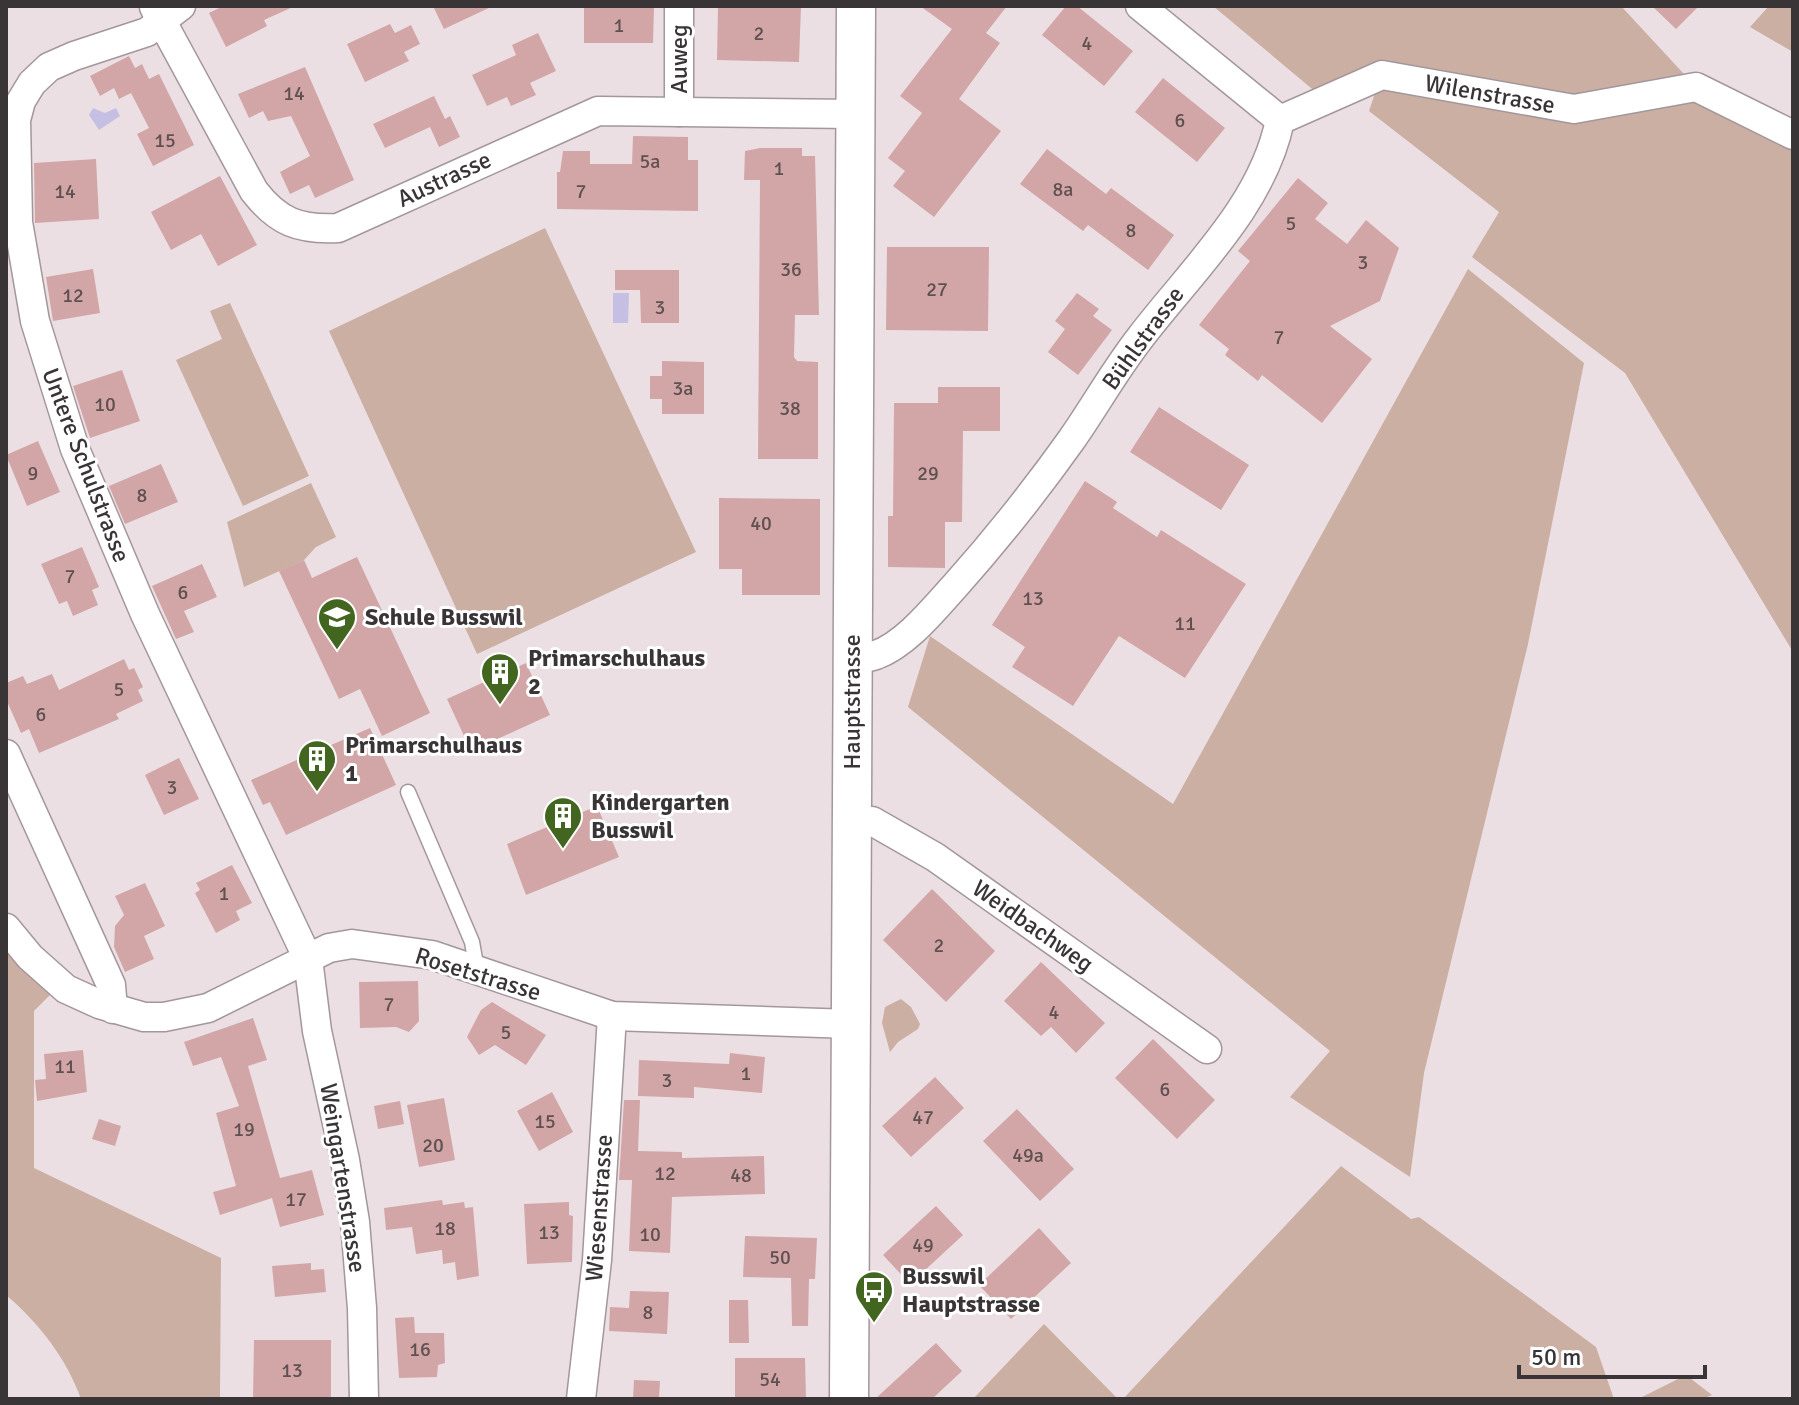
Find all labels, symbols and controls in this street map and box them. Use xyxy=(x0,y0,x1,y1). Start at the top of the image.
house number: 1 xyxy=(614,13,624,38)
house number: 2 xyxy=(754,21,764,46)
street label: Auweg xyxy=(664,24,694,94)
house number: 4 xyxy=(1082,31,1093,56)
street label: Wilenstrasse xyxy=(1423,68,1557,120)
house number: 14 xyxy=(283,81,305,106)
house number: 6 xyxy=(1175,108,1185,133)
house number: 15 xyxy=(154,128,176,153)
street label: Austrasse xyxy=(392,144,496,214)
house number: 5a xyxy=(640,149,660,174)
house number: 1 xyxy=(774,156,784,181)
house number: 8a xyxy=(1053,177,1073,202)
house number: 14 xyxy=(54,179,76,204)
house number: 7 xyxy=(576,179,586,204)
house number: 5 xyxy=(1286,211,1296,236)
house number: 8 xyxy=(1126,218,1136,243)
house number: 3 xyxy=(1358,250,1368,275)
house number: 36 xyxy=(780,257,802,282)
house number: 27 xyxy=(926,277,948,302)
street label: Bühlstrasse xyxy=(1095,280,1191,396)
house number: 12 xyxy=(62,283,84,308)
house number: 3 xyxy=(655,295,665,320)
house number: 7 xyxy=(1274,325,1284,350)
street label: Untere Schulstrasse xyxy=(35,364,137,566)
house number: 3a xyxy=(673,376,693,401)
house number: 10 xyxy=(94,392,116,417)
house number: 38 xyxy=(779,396,801,421)
house number: 9 xyxy=(28,461,38,486)
house number: 29 xyxy=(917,461,939,486)
house number: 8 xyxy=(137,483,147,508)
house number: 40 xyxy=(750,511,772,536)
house number: 7 xyxy=(65,564,75,589)
house number: 6 xyxy=(178,580,188,605)
house number: 13 xyxy=(1022,586,1044,611)
school or university icon: Schule Busswil xyxy=(316,596,358,651)
place label: Schule Busswil xyxy=(365,602,523,632)
house number: 11 xyxy=(1174,611,1196,636)
street label: Hauptstrasse xyxy=(837,634,867,770)
place label: Primarschulhaus 2 xyxy=(528,643,705,701)
building icon: Primarschulhaus 2 xyxy=(479,651,521,706)
house number: 5 xyxy=(114,677,124,702)
house number: 6 xyxy=(36,702,46,727)
place label: Primarschulhaus 1 xyxy=(345,730,522,788)
building icon: Primarschulhaus 1 xyxy=(296,738,338,793)
house number: 3 xyxy=(167,775,177,800)
place label: Kindergarten Busswil xyxy=(591,787,730,845)
building icon: Kindergarten Busswil xyxy=(542,795,584,850)
street label: Weidbachweg xyxy=(967,873,1099,979)
house number: 1 xyxy=(219,881,229,906)
house number: 2 xyxy=(934,933,944,958)
street label: Rosetstrasse xyxy=(411,941,545,1007)
house number: 7 xyxy=(384,992,394,1017)
house number: 4 xyxy=(1049,1000,1060,1025)
house number: 5 xyxy=(501,1020,511,1045)
house number: 11 xyxy=(54,1054,76,1079)
house number: 1 xyxy=(741,1061,751,1086)
house number: 3 xyxy=(662,1068,672,1093)
house number: 6 xyxy=(1160,1077,1170,1102)
street label: Weingartenstrasse xyxy=(313,1081,373,1275)
house number: 47 xyxy=(912,1105,934,1130)
house number: 15 xyxy=(534,1109,556,1134)
house number: 19 xyxy=(233,1117,255,1142)
house number: 20 xyxy=(422,1133,444,1158)
street label: Wiesenstrasse xyxy=(579,1134,619,1282)
house number: 49a xyxy=(1012,1143,1044,1168)
house number: 12 xyxy=(654,1161,676,1186)
house number: 48 xyxy=(730,1163,752,1188)
house number: 17 xyxy=(285,1187,307,1212)
house number: 18 xyxy=(434,1216,456,1241)
house number: 13 xyxy=(538,1220,560,1245)
house number: 10 xyxy=(639,1222,661,1247)
house number: 49 xyxy=(912,1233,934,1258)
house number: 50 xyxy=(769,1245,791,1270)
place label: Busswil Hauptstrasse xyxy=(902,1261,1040,1319)
bus stop icon: Busswil Hauptstrasse xyxy=(853,1269,895,1324)
house number: 8 xyxy=(643,1300,653,1325)
scale bar xyxy=(1519,1329,1705,1379)
house number: 16 xyxy=(409,1337,431,1362)
text: 50 m xyxy=(1531,1342,1581,1372)
house number: 13 xyxy=(281,1358,303,1383)
house number: 54 xyxy=(759,1367,781,1392)

